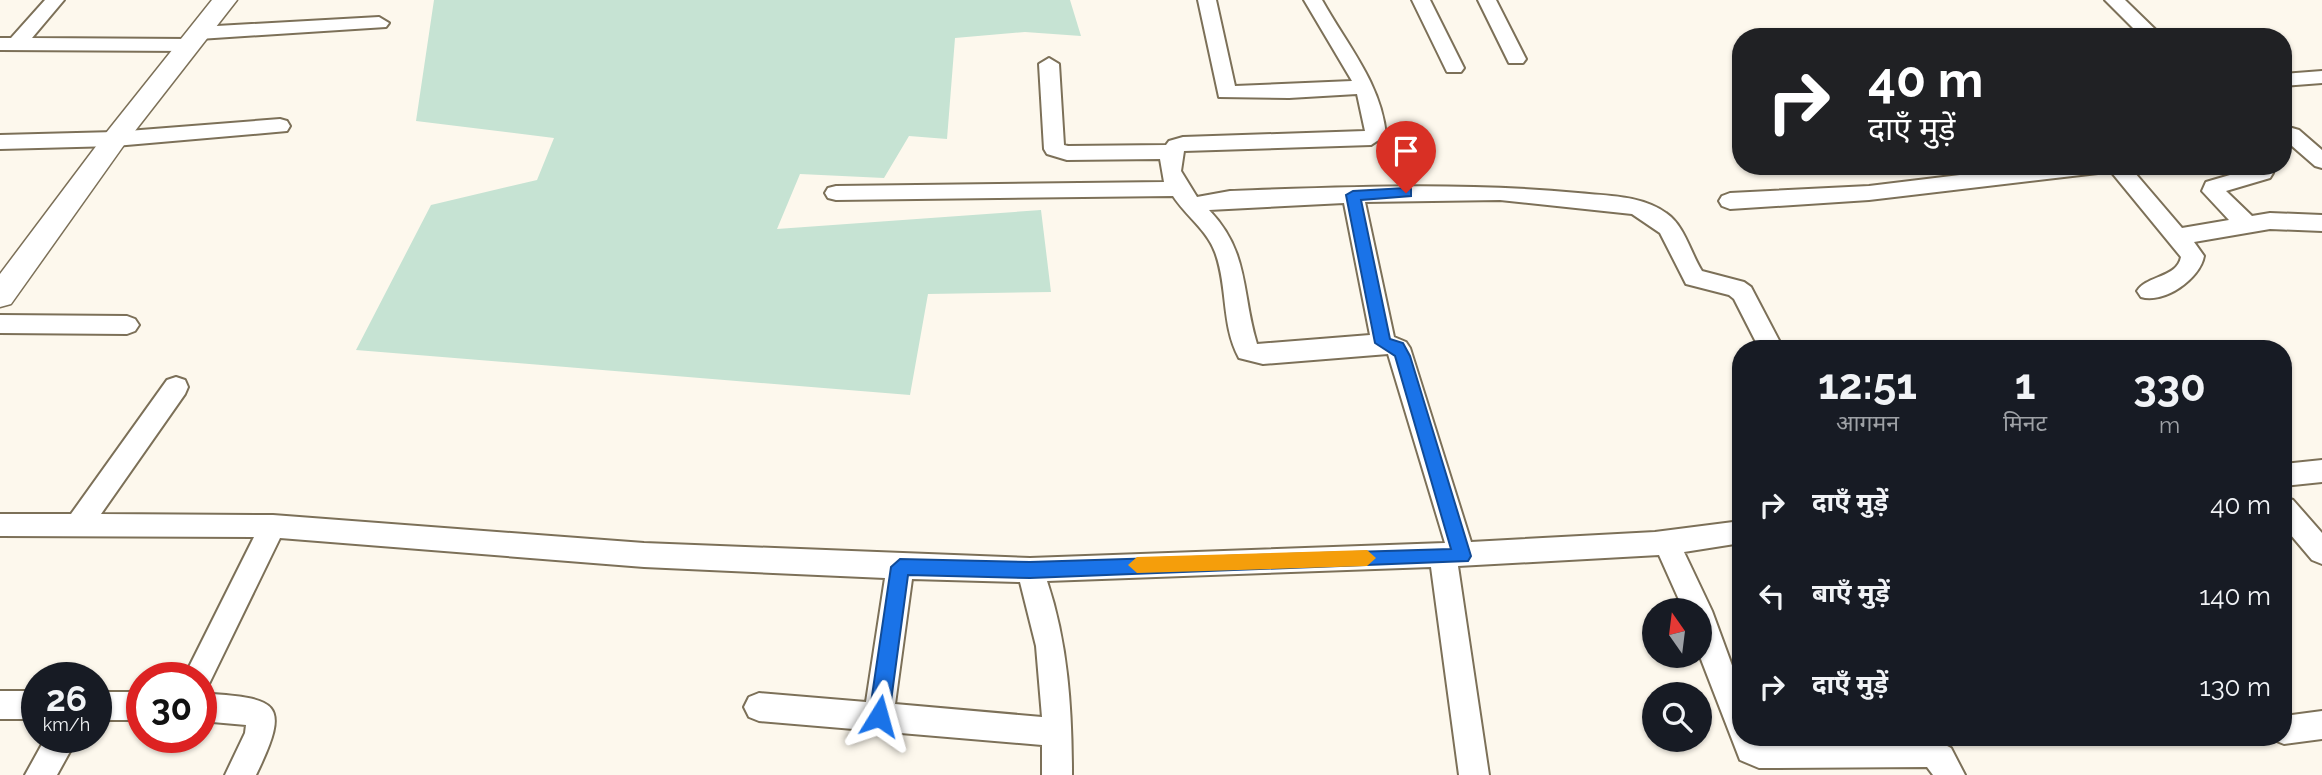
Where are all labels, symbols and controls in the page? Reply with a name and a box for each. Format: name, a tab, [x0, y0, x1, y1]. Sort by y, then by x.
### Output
text: 40 m	[1868, 51, 1983, 108]
icon: right	[1753, 56, 1844, 147]
text: दाएँ मुड़ें	[1868, 110, 1955, 147]
pin	[1376, 121, 1436, 193]
icon: arrive	[1387, 132, 1425, 170]
text: 12:51	[1818, 360, 1917, 409]
text: 1	[2015, 360, 2035, 409]
text: 330	[2133, 362, 2206, 411]
text: आगमन	[1836, 409, 1899, 436]
text: मिनट	[2003, 409, 2047, 436]
text: m	[2159, 411, 2180, 438]
icon: right	[1753, 486, 1791, 524]
text: दाएँ मुड़ें	[1812, 487, 1888, 517]
text: 40 m	[2210, 490, 2271, 520]
icon: left	[1753, 577, 1791, 615]
text: बाएँ मुड़ें	[1812, 578, 1890, 608]
text: 140 m	[2199, 581, 2271, 611]
north arrow	[1642, 598, 1712, 668]
map controls	[1642, 598, 1712, 752]
speed limit sign: 30	[126, 662, 217, 753]
icon: right	[1753, 668, 1791, 706]
text: दाएँ मुड़ें	[1812, 669, 1888, 699]
text: 130 m	[2200, 672, 2271, 702]
text: 26	[46, 678, 87, 719]
position arrow	[842, 679, 916, 753]
button: search	[1642, 682, 1712, 752]
text: km/h	[43, 714, 90, 735]

